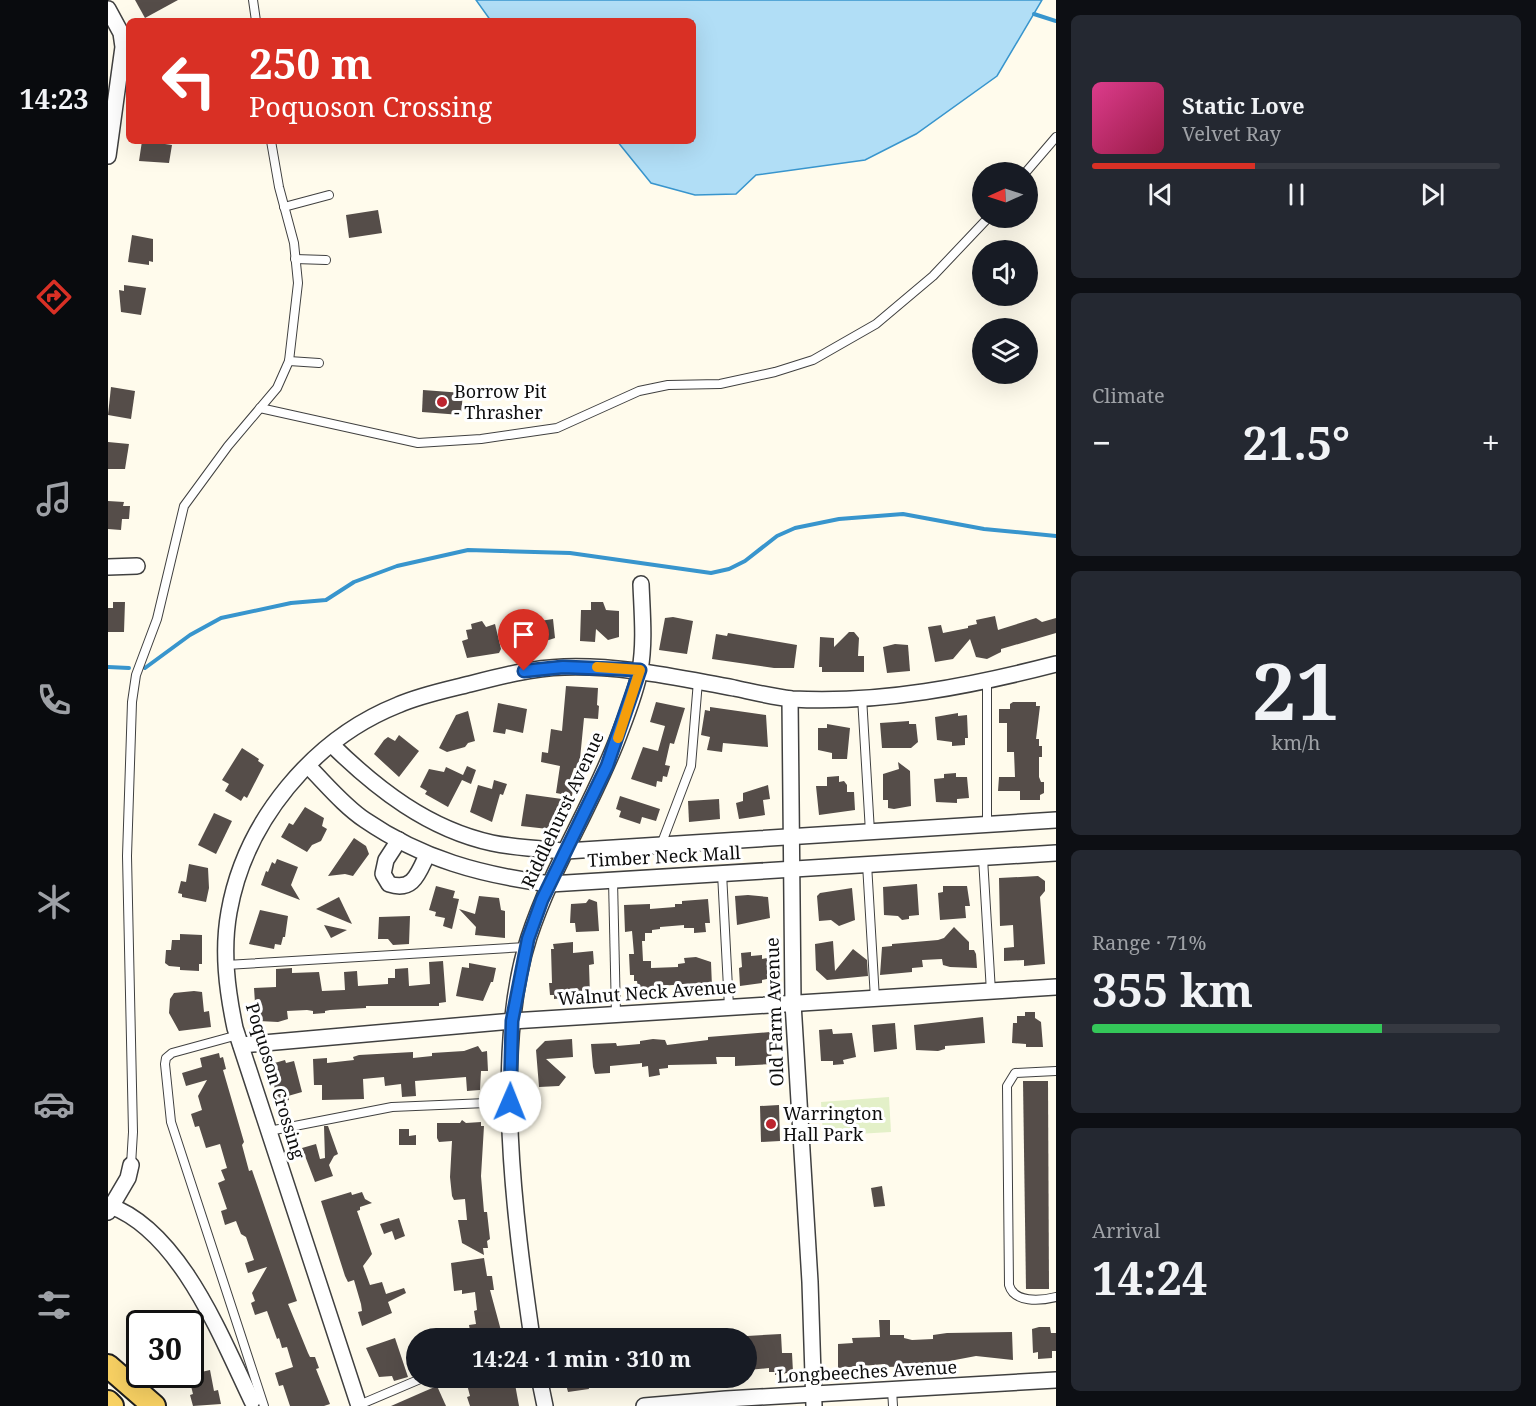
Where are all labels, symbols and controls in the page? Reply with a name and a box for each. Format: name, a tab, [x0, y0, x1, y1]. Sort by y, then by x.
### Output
text: 250 m	[249, 34, 373, 91]
icon: left	[150, 42, 228, 120]
text: 14:23	[19, 80, 89, 117]
text: Poquoson Crossing	[249, 88, 492, 125]
text: Static Love	[1182, 90, 1305, 120]
text: Velvet Ray	[1182, 120, 1281, 147]
north arrow	[972, 162, 1038, 228]
map controls	[972, 162, 1038, 384]
icon: previous	[1144, 178, 1177, 211]
icon: pause	[1280, 178, 1313, 211]
icon: next	[1416, 178, 1449, 211]
button: sound	[972, 240, 1038, 306]
icon: directions	[33, 276, 75, 318]
button: layers	[972, 318, 1038, 384]
place label: Borrow Pit - Thrasher	[454, 379, 547, 424]
text: Climate	[1092, 382, 1165, 409]
marker: Borrow Pit - Thrasher	[435, 395, 449, 409]
text: 21.5°	[1243, 412, 1350, 473]
text: −	[1092, 420, 1111, 465]
text: +	[1482, 420, 1500, 465]
icon: music	[33, 478, 75, 520]
pin	[498, 609, 549, 671]
icon: arrive	[507, 618, 540, 651]
text: 21	[1252, 637, 1340, 743]
icon: phone	[33, 679, 75, 721]
street label: Riddlehurst Avenue	[515, 728, 609, 892]
text: km/h	[1271, 729, 1321, 756]
street label: Timber Neck Mall	[587, 840, 742, 872]
icon: climate	[33, 881, 75, 923]
text: Range · 71%	[1092, 929, 1206, 956]
street label: Old Farm Avenue	[759, 937, 789, 1087]
text: 355 km	[1092, 959, 1253, 1020]
street label: Walnut Neck Avenue	[557, 974, 737, 1010]
street label: Poquoson Crossing	[241, 1000, 311, 1162]
position arrow	[478, 1070, 542, 1134]
icon: car	[33, 1083, 75, 1125]
place label: Warrington Hall Park	[783, 1101, 883, 1146]
marker: Warrington Hall Park	[764, 1117, 778, 1131]
text: Arrival	[1092, 1217, 1160, 1244]
text: 14:24	[1092, 1247, 1207, 1308]
icon: filters	[33, 1284, 75, 1326]
speed limit sign: 30	[126, 1310, 204, 1388]
text: 14:24 · 1 min · 310 m	[472, 1343, 691, 1373]
street label: Longbeeches Avenue	[776, 1354, 958, 1388]

